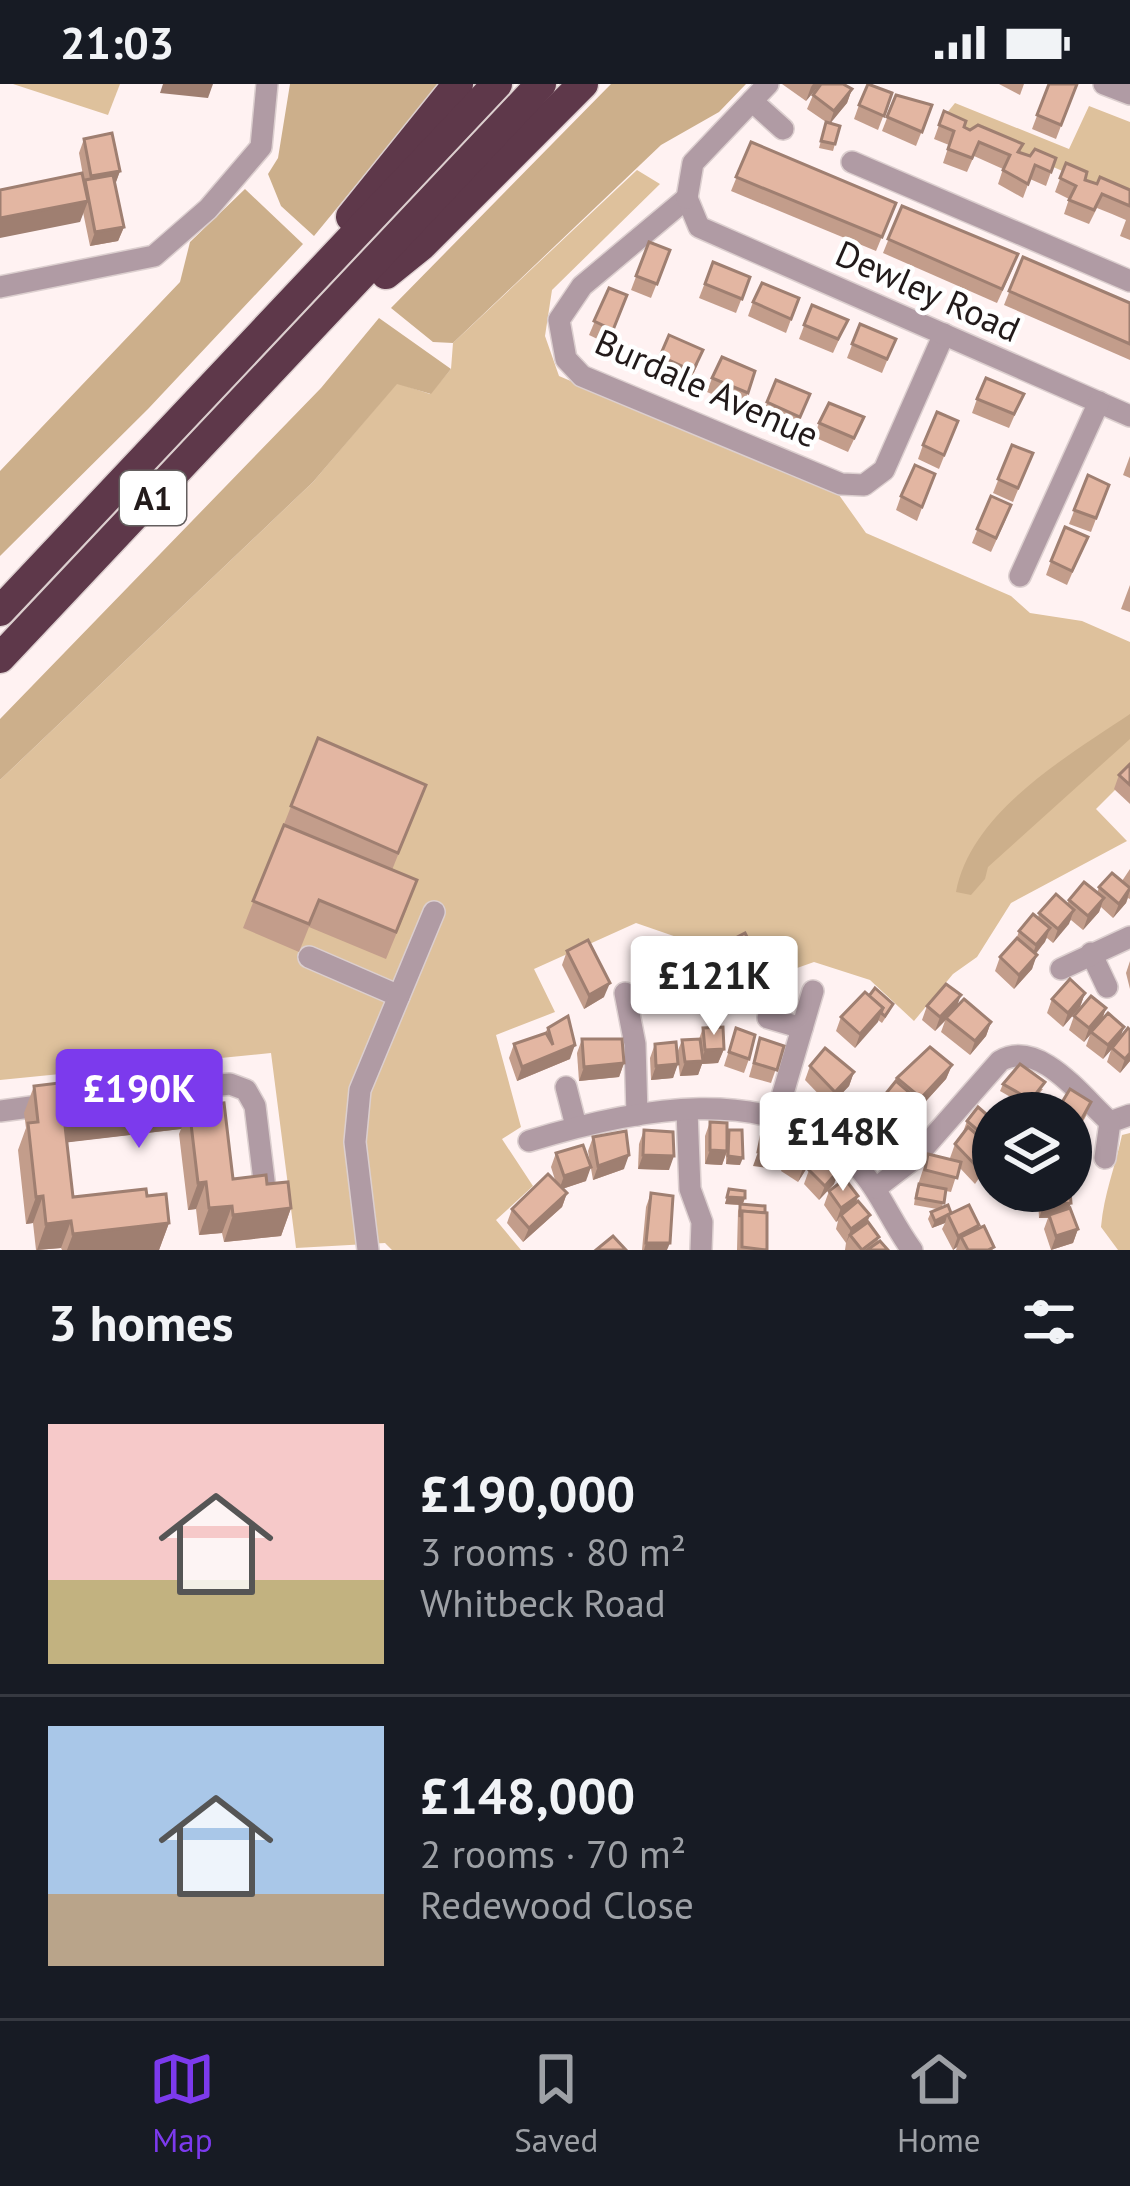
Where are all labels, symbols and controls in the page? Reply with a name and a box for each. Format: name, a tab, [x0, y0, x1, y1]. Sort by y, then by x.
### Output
text: 21:03	[60, 13, 174, 71]
street label: Dewley Road	[829, 229, 1028, 352]
street label: Burdale Avenue	[588, 317, 826, 458]
road number: A1	[120, 471, 186, 525]
pin: £121K	[630, 936, 798, 1038]
text: £121K	[658, 949, 770, 1000]
pin: £190K	[55, 1049, 223, 1151]
text: £190K	[83, 1062, 195, 1113]
pin: £148K	[759, 1092, 927, 1194]
map controls	[972, 1092, 1092, 1212]
button: layers	[972, 1092, 1092, 1212]
text: £148K	[787, 1105, 899, 1156]
text: 3 homes	[48, 1289, 234, 1355]
icon: filters	[1016, 1289, 1082, 1355]
text: £190,000	[420, 1460, 635, 1526]
icon: home	[144, 1472, 288, 1616]
text: 3 rooms · 80 m²	[420, 1526, 686, 1577]
text: Whitbeck Road	[420, 1577, 666, 1628]
text: £148,000	[420, 1762, 635, 1828]
icon: home	[144, 1774, 288, 1918]
text: 2 rooms · 70 m²	[420, 1828, 686, 1879]
text: Redewood Close	[420, 1879, 694, 1930]
tab: Map	[149, 2046, 215, 2161]
tab: Saved	[514, 2046, 598, 2161]
tab: Home	[897, 2046, 981, 2161]

